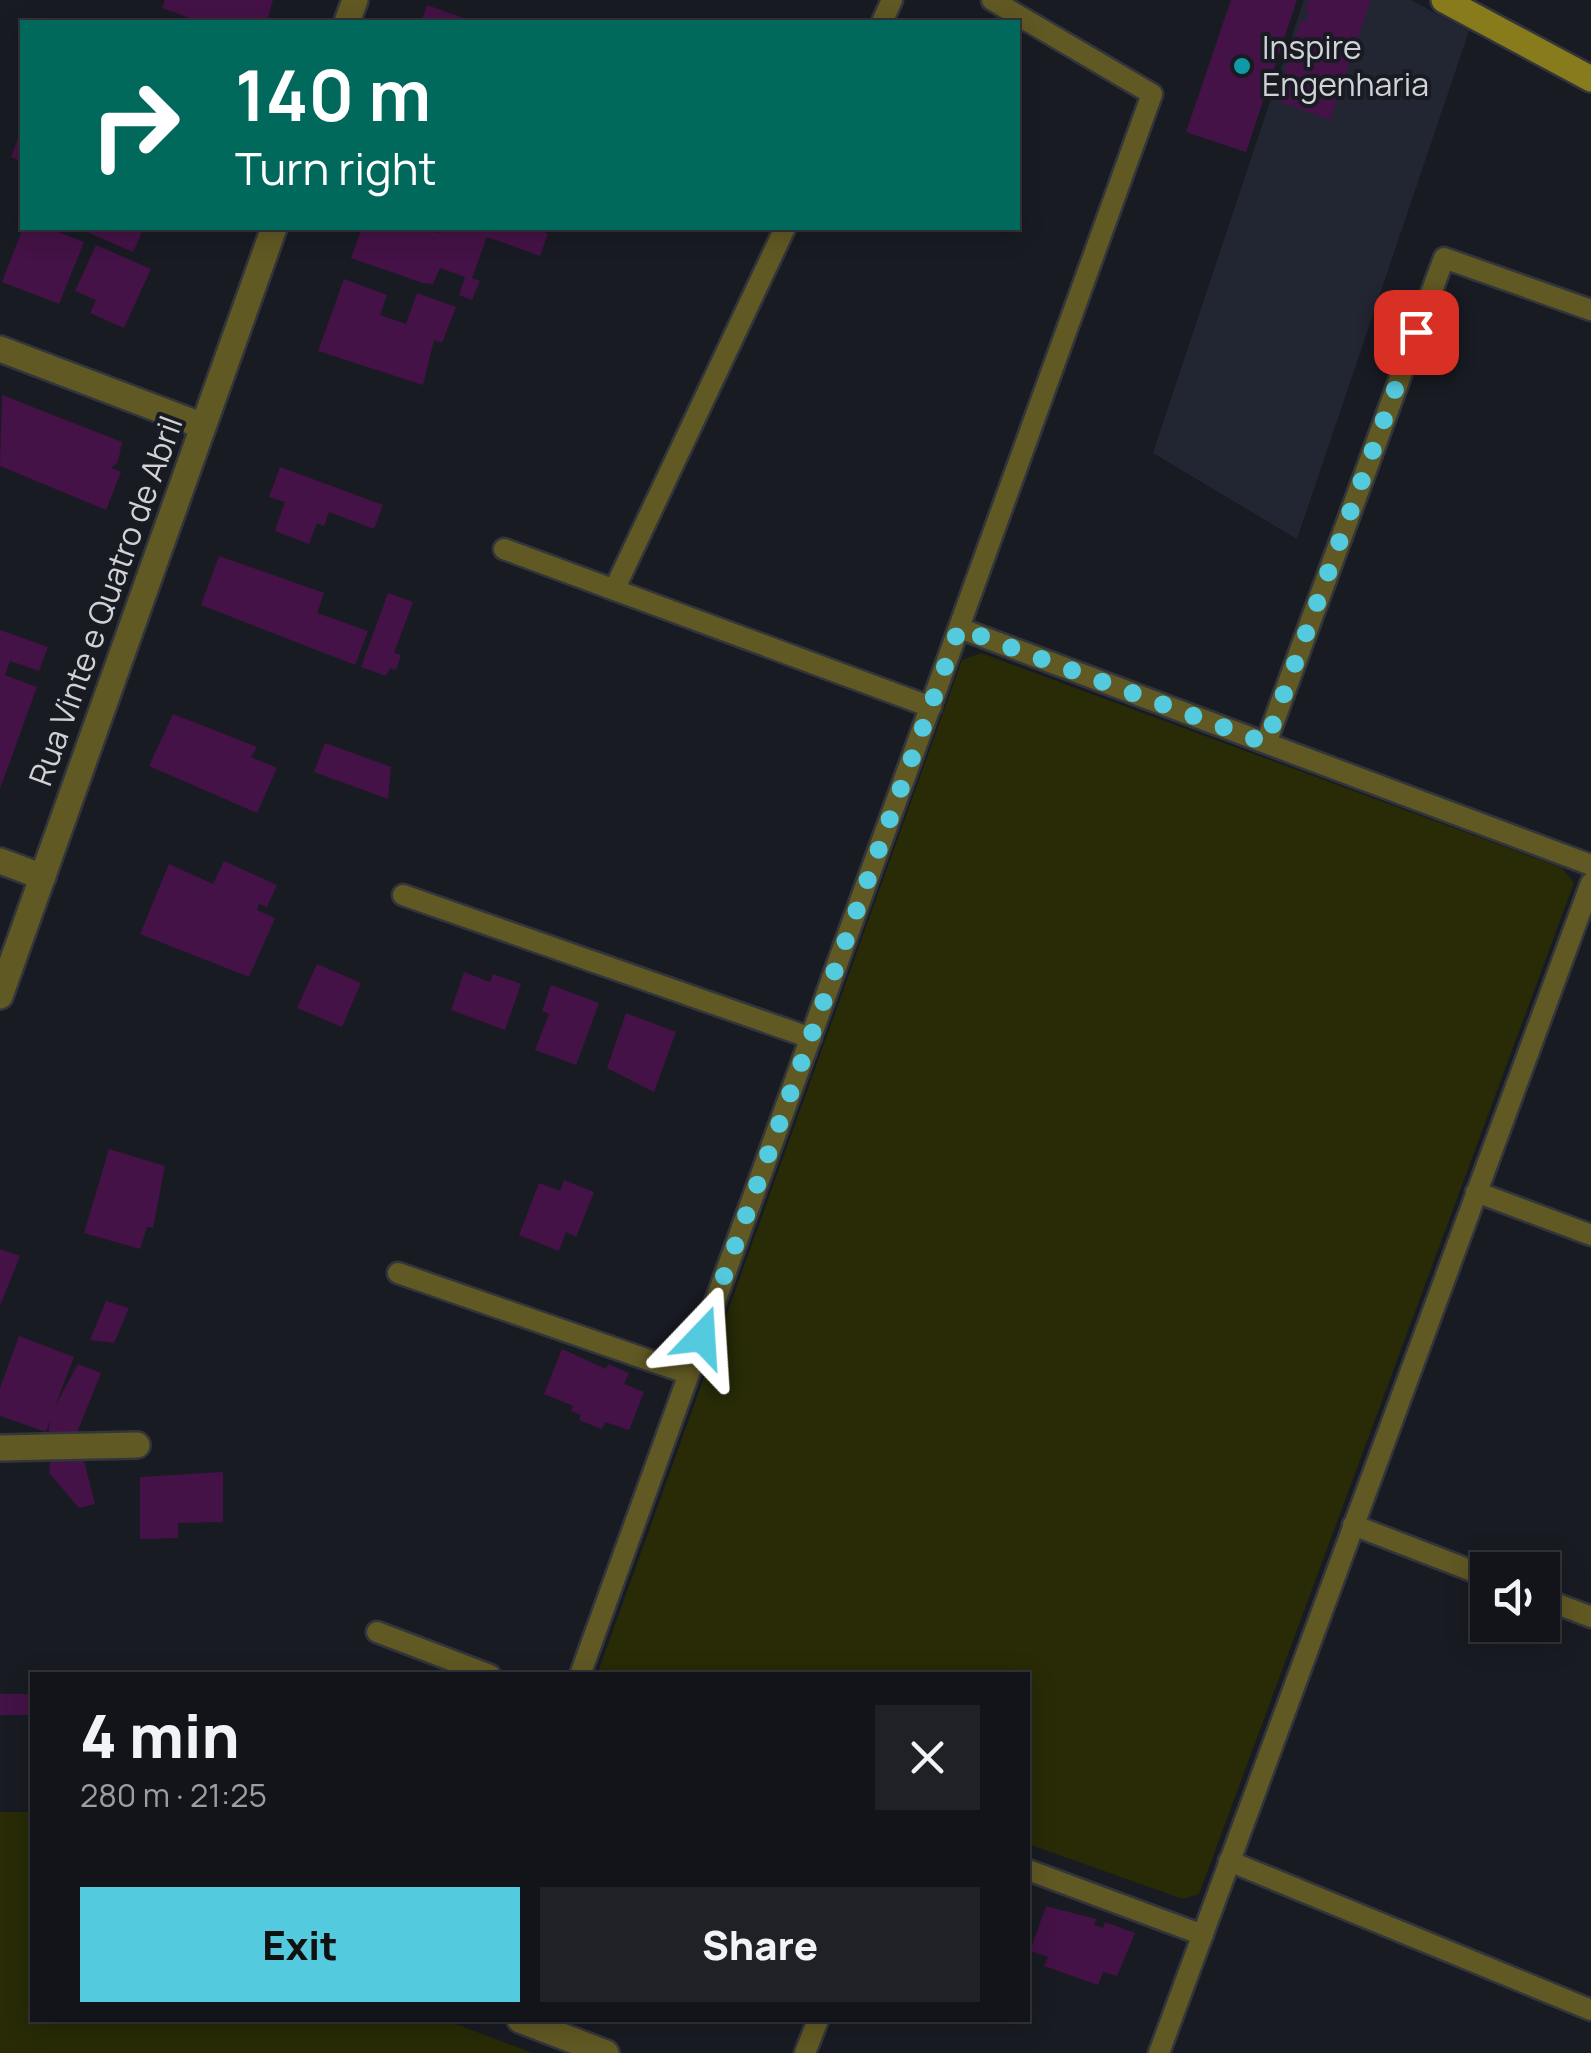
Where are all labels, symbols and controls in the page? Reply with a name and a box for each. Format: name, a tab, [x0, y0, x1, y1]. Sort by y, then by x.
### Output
place label: Inspire Engenharia	[1262, 25, 1429, 106]
text: 140 m	[235, 46, 431, 142]
marker: Inspire Engenharia	[1231, 55, 1253, 77]
icon: right	[70, 60, 200, 190]
text: Turn right	[235, 137, 436, 199]
pin	[1374, 290, 1459, 375]
icon: arrive	[1389, 305, 1444, 360]
street label: Rua Vinte e Quatro de Abril	[18, 410, 192, 791]
position arrow	[650, 1285, 754, 1389]
map controls	[1470, 1552, 1560, 1642]
button: sound	[1470, 1552, 1560, 1642]
text: 4 min	[80, 1694, 240, 1776]
button: close	[875, 1705, 980, 1810]
text: 280 m · 21:25	[80, 1773, 267, 1817]
button: Exit	[80, 1887, 520, 2002]
button: Share	[540, 1887, 980, 2002]

